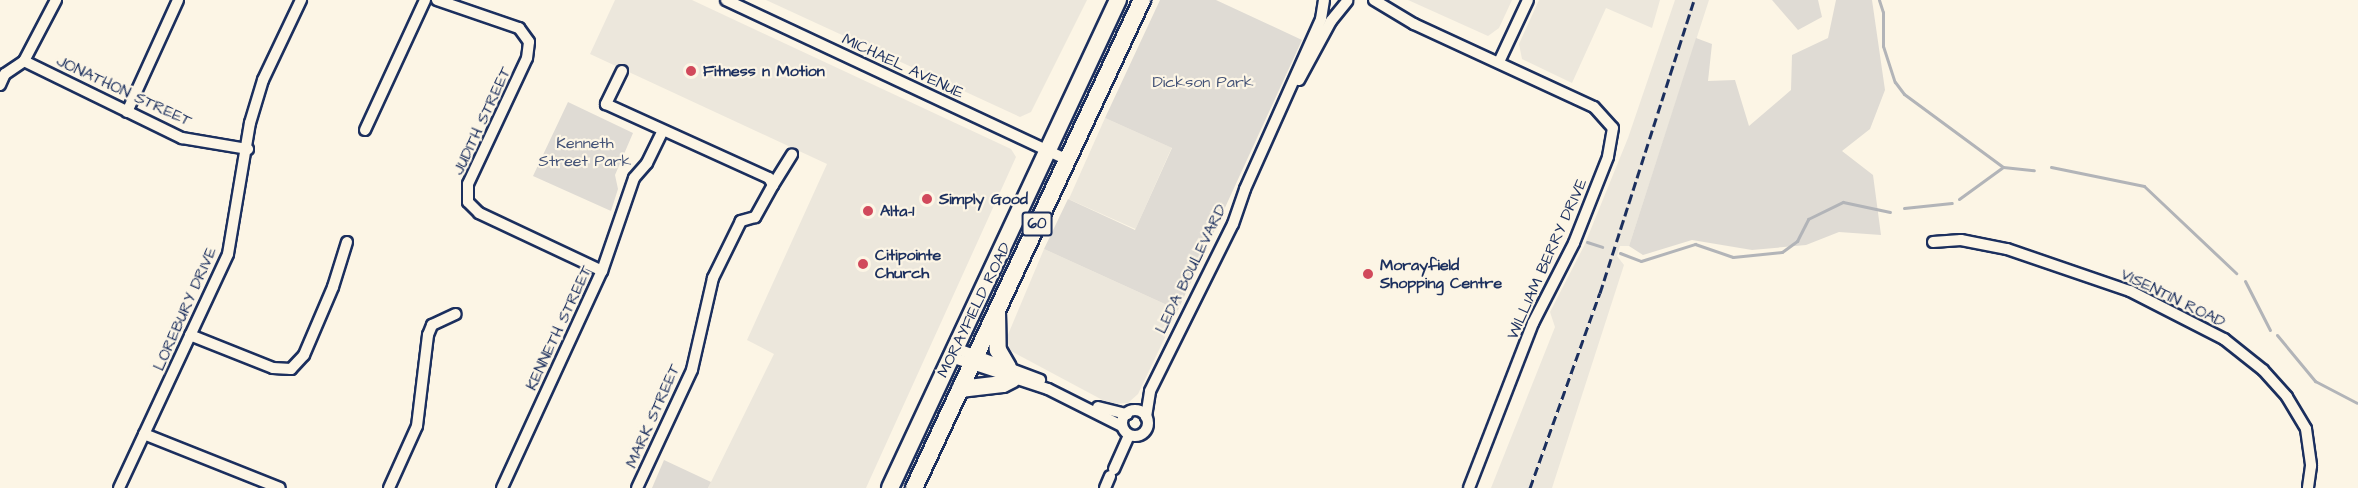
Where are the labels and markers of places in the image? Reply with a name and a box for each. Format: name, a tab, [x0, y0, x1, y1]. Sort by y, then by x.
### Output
place label: Fitness n Motion	[703, 61, 825, 81]
marker: Fitness n Motion	[684, 64, 698, 78]
place label: Simply Good	[939, 189, 1028, 209]
marker: Simply Good	[920, 192, 934, 206]
place label: Alta-1	[880, 201, 914, 221]
marker: Alta-1	[861, 204, 875, 218]
place label: Citipointe Church	[875, 245, 941, 283]
place label: Morayfield Shopping Centre	[1380, 255, 1502, 293]
marker: Citipointe Church	[856, 257, 870, 271]
marker: Morayfield Shopping Centre	[1361, 267, 1375, 281]

